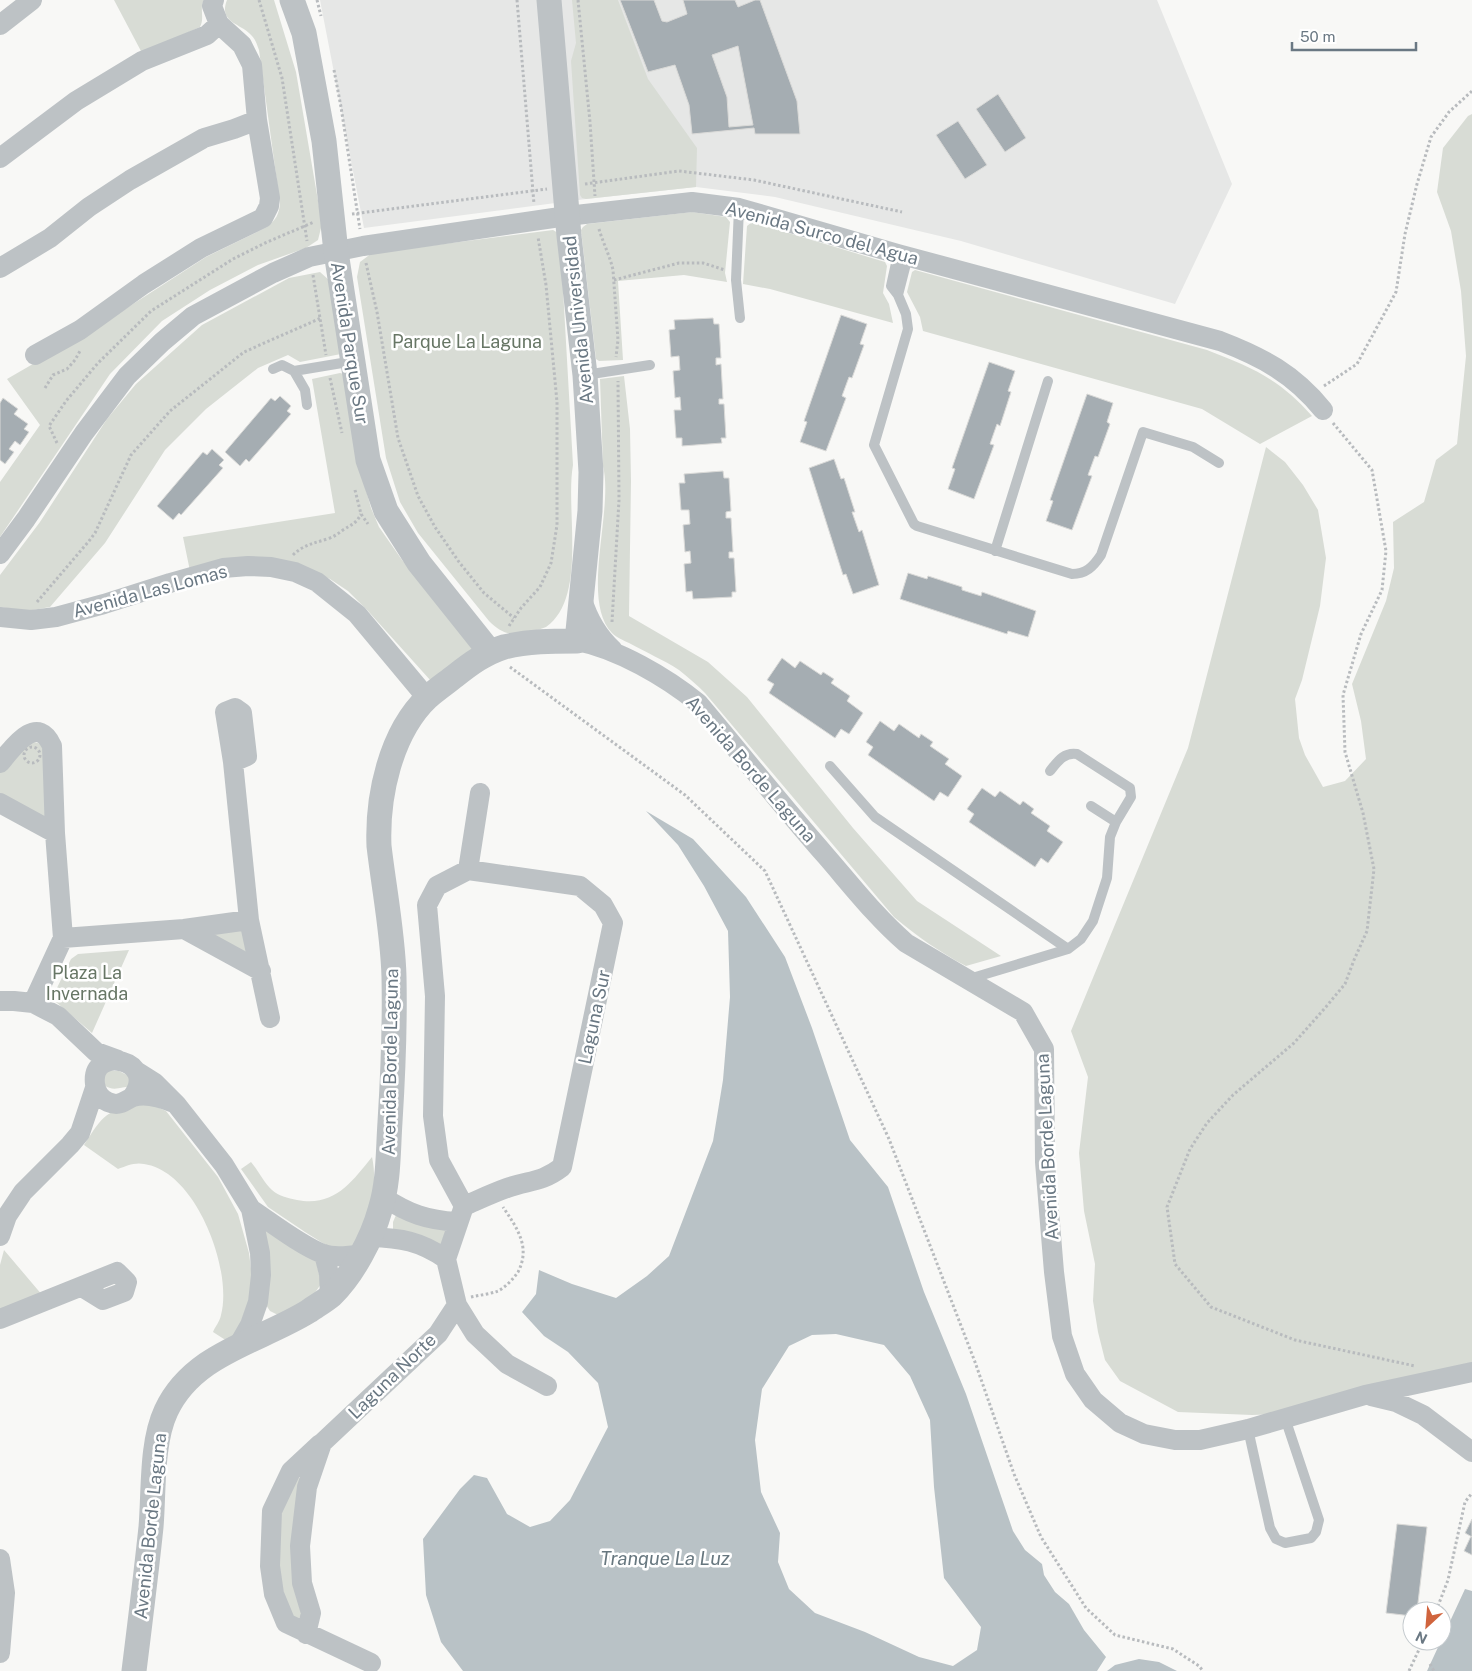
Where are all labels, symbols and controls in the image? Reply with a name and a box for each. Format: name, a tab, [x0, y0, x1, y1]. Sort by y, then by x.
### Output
scale bar	[1292, 20, 1416, 52]
text: 50 m	[1300, 28, 1335, 45]
street label: Avenida Surco del Agua	[723, 197, 921, 269]
street label: Avenida Universidad	[559, 235, 597, 405]
street label: Avenida Parque Sur	[327, 260, 373, 426]
park label: Parque La Laguna	[392, 331, 542, 352]
street label: Avenida Las Lomas	[71, 560, 229, 622]
street label: Avenida Borde Laguna	[682, 692, 820, 846]
park label: Plaza La Invernada	[46, 962, 128, 1004]
street label: Avenida Borde Laguna	[378, 968, 402, 1156]
street label: Laguna Sur	[574, 968, 614, 1066]
street label: Avenida Borde Laguna	[1032, 1053, 1062, 1241]
street label: Laguna Norte	[344, 1329, 440, 1423]
street label: Avenida Borde Laguna	[130, 1432, 170, 1620]
water label: Tranque La Luz	[600, 1547, 730, 1569]
north arrow	[1402, 1601, 1452, 1651]
text: N	[1413, 1628, 1430, 1647]

